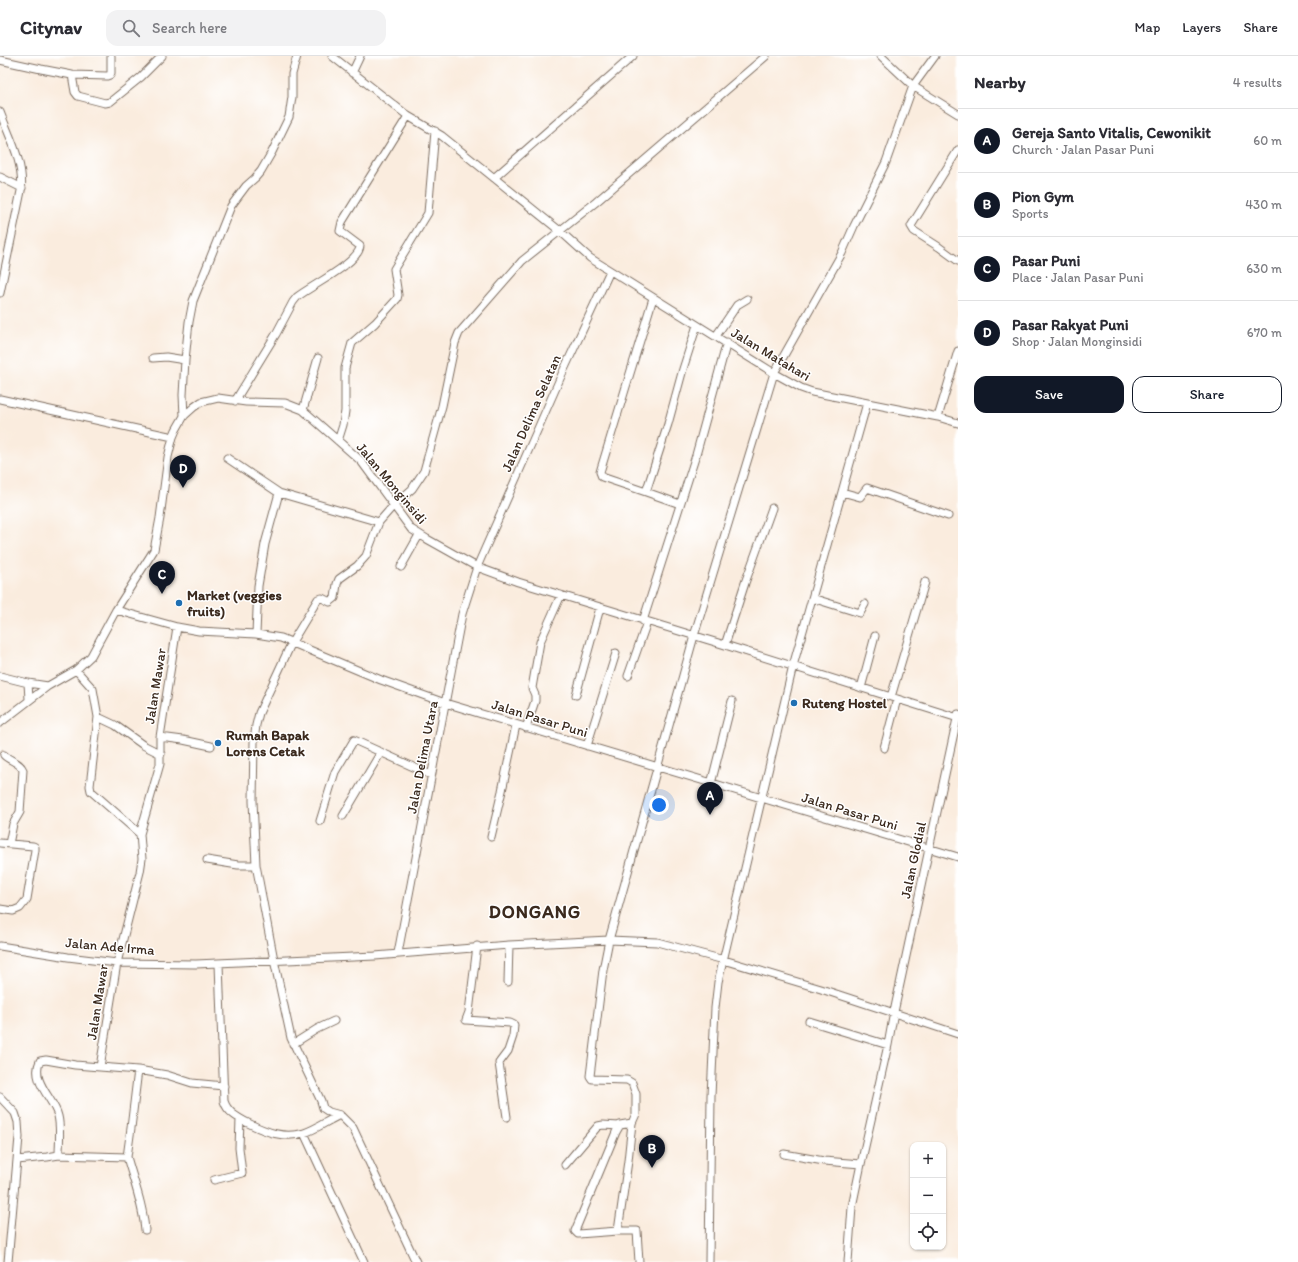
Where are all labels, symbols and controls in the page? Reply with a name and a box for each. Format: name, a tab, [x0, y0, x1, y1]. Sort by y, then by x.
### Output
search box	[106, 10, 386, 46]
text: Citynav	[20, 16, 82, 39]
icon: search	[120, 17, 142, 39]
text: Search here	[152, 19, 227, 37]
text: Map	[1135, 19, 1160, 36]
text: Layers	[1182, 19, 1221, 36]
text: Share	[1243, 19, 1278, 36]
text: Nearby	[974, 72, 1026, 92]
text: 4 results	[1233, 75, 1282, 90]
text: Gereja Santo Vitalis, Cewonikit	[1012, 124, 1211, 142]
text: A	[983, 133, 991, 148]
text: 60 m	[1253, 133, 1282, 148]
text: Church · Jalan Pasar Puni	[1012, 142, 1154, 157]
text: Pion Gym	[1012, 188, 1074, 206]
text: B	[983, 197, 991, 212]
text: 430 m	[1245, 197, 1282, 212]
text: Sports	[1012, 206, 1048, 221]
text: Pasar Puni	[1012, 252, 1080, 270]
text: C	[983, 261, 991, 276]
text: 630 m	[1246, 261, 1282, 276]
text: Place · Jalan Pasar Puni	[1012, 270, 1144, 285]
text: Pasar Rakyat Puni	[1012, 316, 1129, 334]
street label: Jalan Matahari	[728, 324, 814, 385]
text: D	[983, 325, 991, 340]
text: 670 m	[1247, 325, 1282, 340]
text: Shop · Jalan Monginsidi	[1012, 334, 1142, 349]
street label: Jalan Delima Selatan	[498, 352, 565, 474]
button: Save	[974, 376, 1124, 413]
button: Share	[1132, 376, 1282, 413]
street label: Jalan Monginsidi	[353, 439, 431, 527]
pin: D	[170, 455, 196, 488]
pin: C	[149, 561, 175, 594]
place label: Market (veggies fruits)	[187, 587, 282, 620]
marker: Market (veggies fruits)	[174, 598, 184, 608]
street label: Jalan Mawar	[141, 647, 170, 725]
place label: Ruteng Hostel	[802, 695, 888, 712]
street label: Jalan Pasar Puni	[490, 696, 590, 741]
street label: Jalan Delima Utara	[403, 698, 442, 815]
marker: Ruteng Hostel	[789, 698, 799, 708]
place label: Rumah Bapak Lorens Cetak	[226, 727, 310, 760]
marker: Rumah Bapak Lorens Cetak	[213, 738, 223, 748]
pin: A	[697, 782, 723, 815]
street label: Jalan Pasar Puni	[800, 789, 900, 834]
your location	[649, 795, 669, 815]
street label: Jalan Glodial	[897, 820, 930, 900]
district label: DONGANG	[489, 901, 581, 923]
street label: Jalan Ade Irma	[65, 934, 156, 959]
street label: Jalan Mawar	[83, 963, 112, 1041]
pin: B	[639, 1135, 665, 1168]
map controls	[910, 1142, 946, 1250]
button: +	[910, 1142, 946, 1178]
button: −	[910, 1178, 946, 1214]
button: locate	[910, 1214, 946, 1250]

